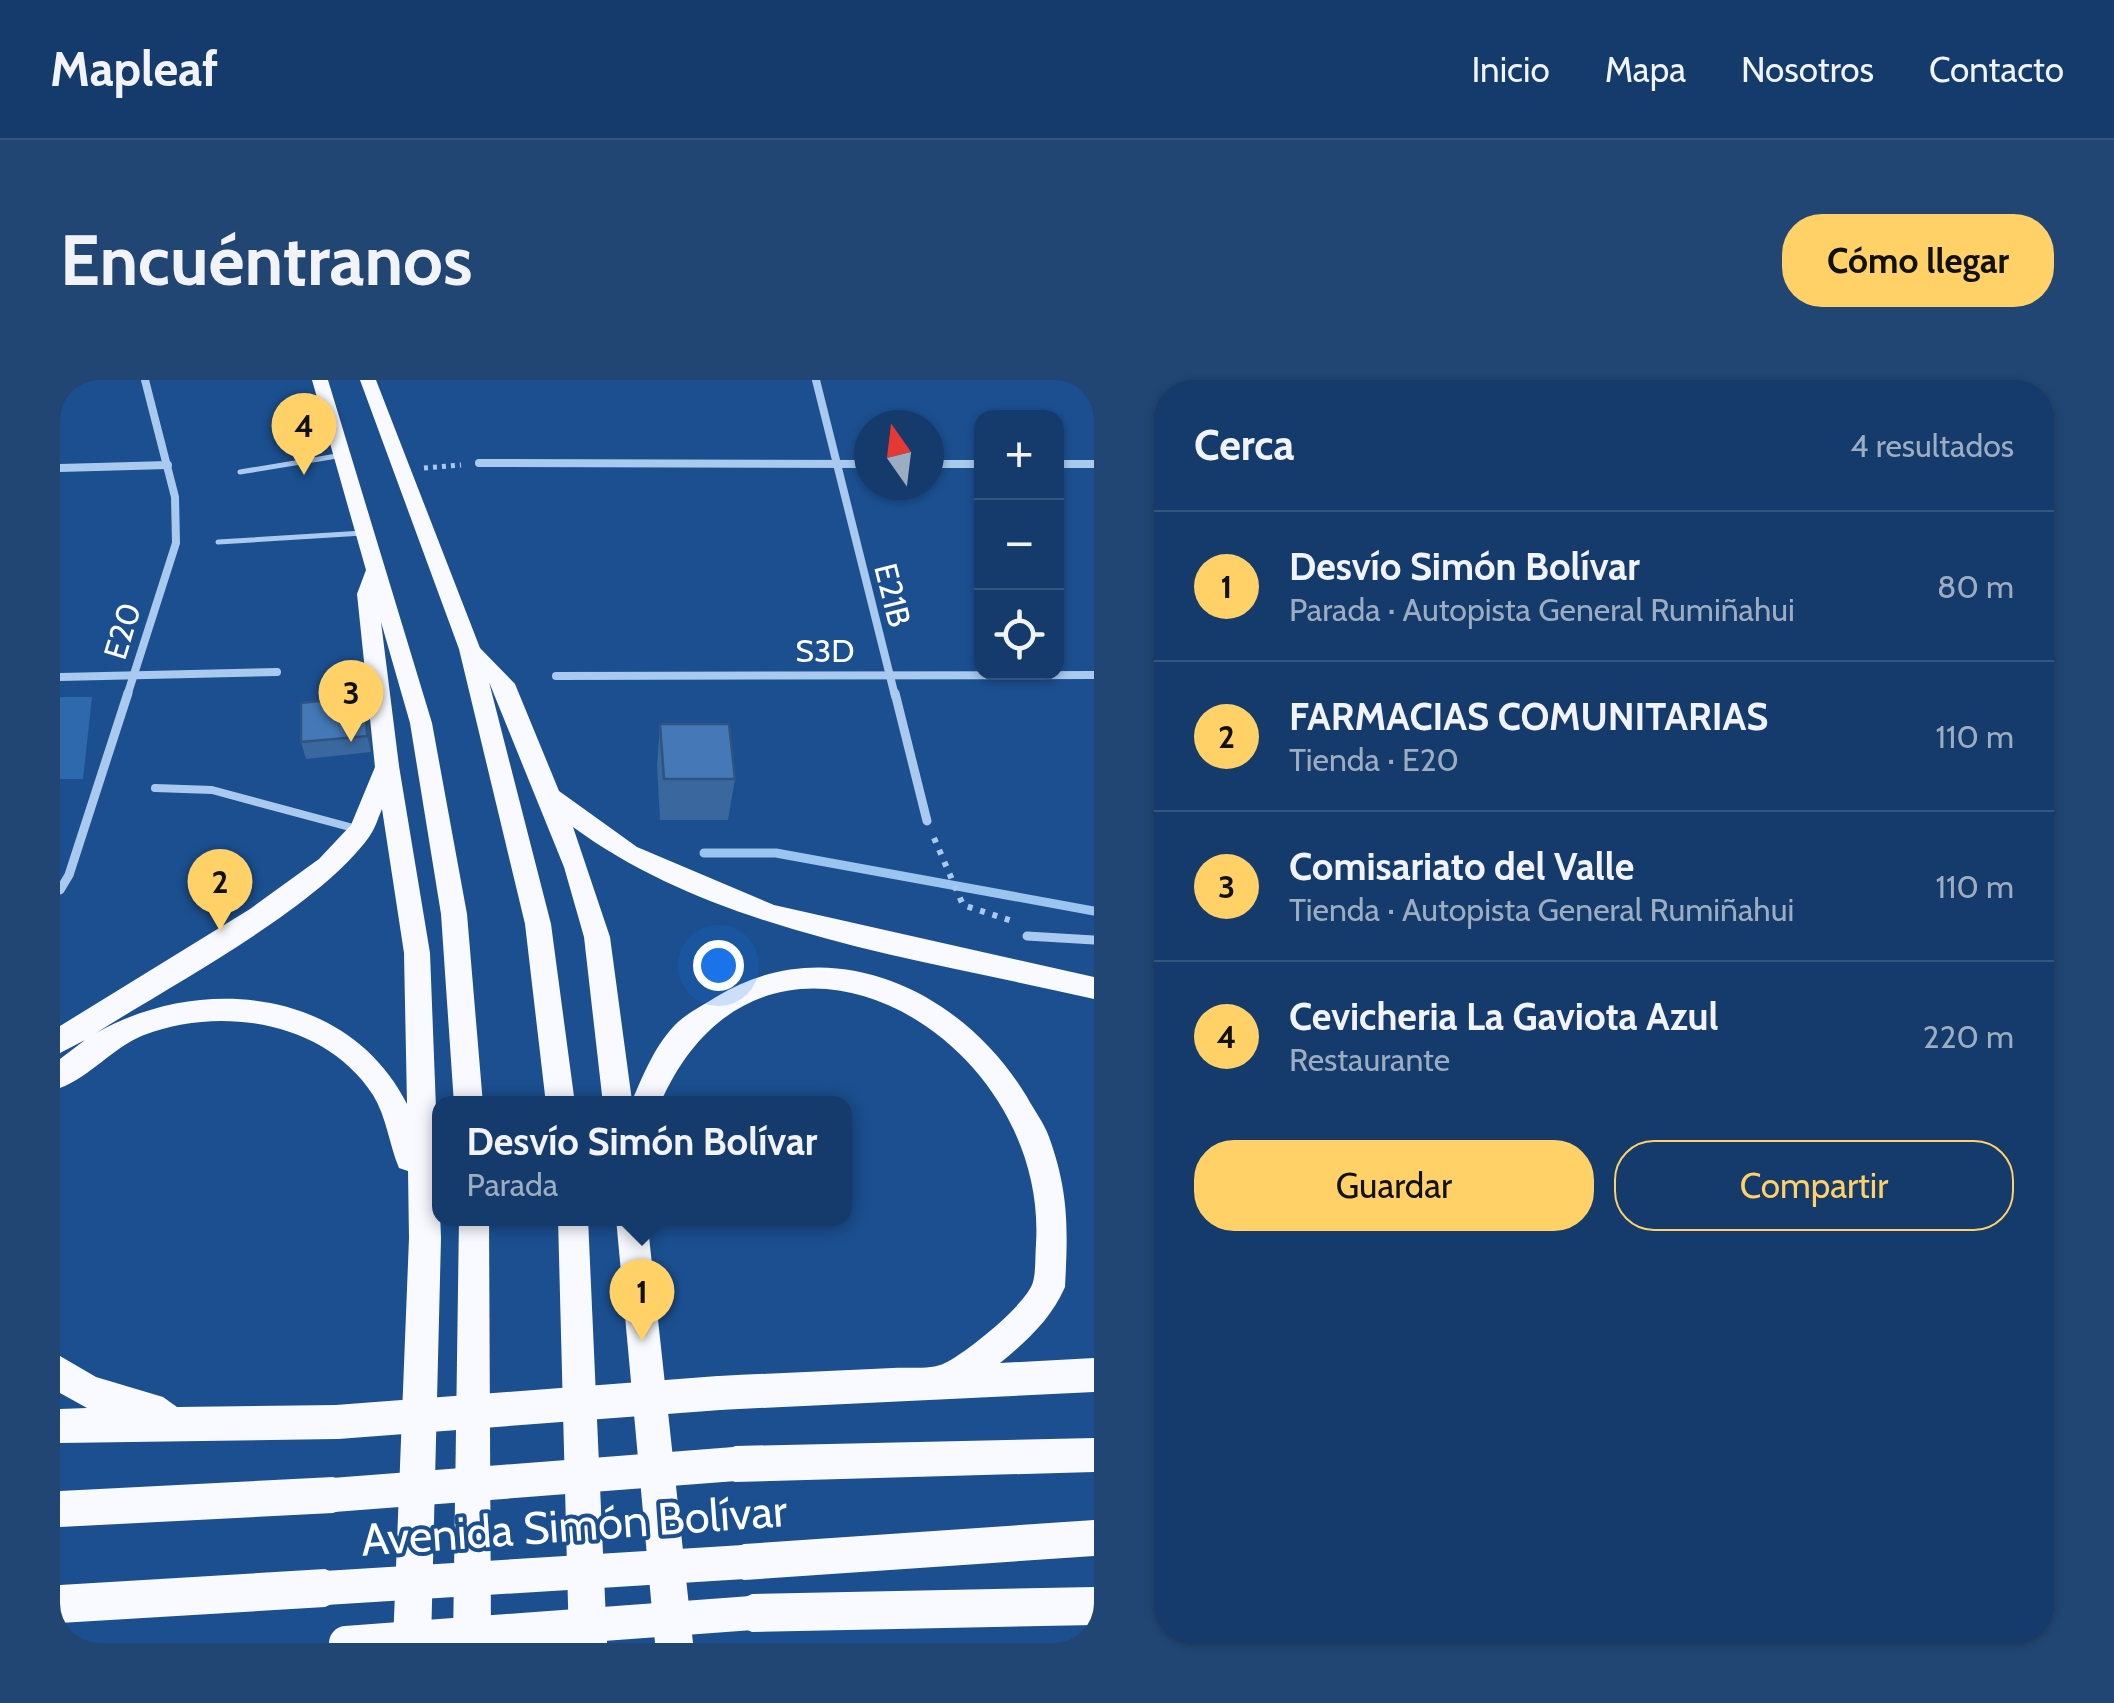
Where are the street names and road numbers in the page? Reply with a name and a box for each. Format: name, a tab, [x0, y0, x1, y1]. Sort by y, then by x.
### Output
street label: E21B	[866, 559, 920, 631]
street label: E20	[95, 598, 149, 664]
street label: S3D	[795, 631, 855, 670]
street label: Avenida Simón Bolívar	[359, 1483, 790, 1567]

